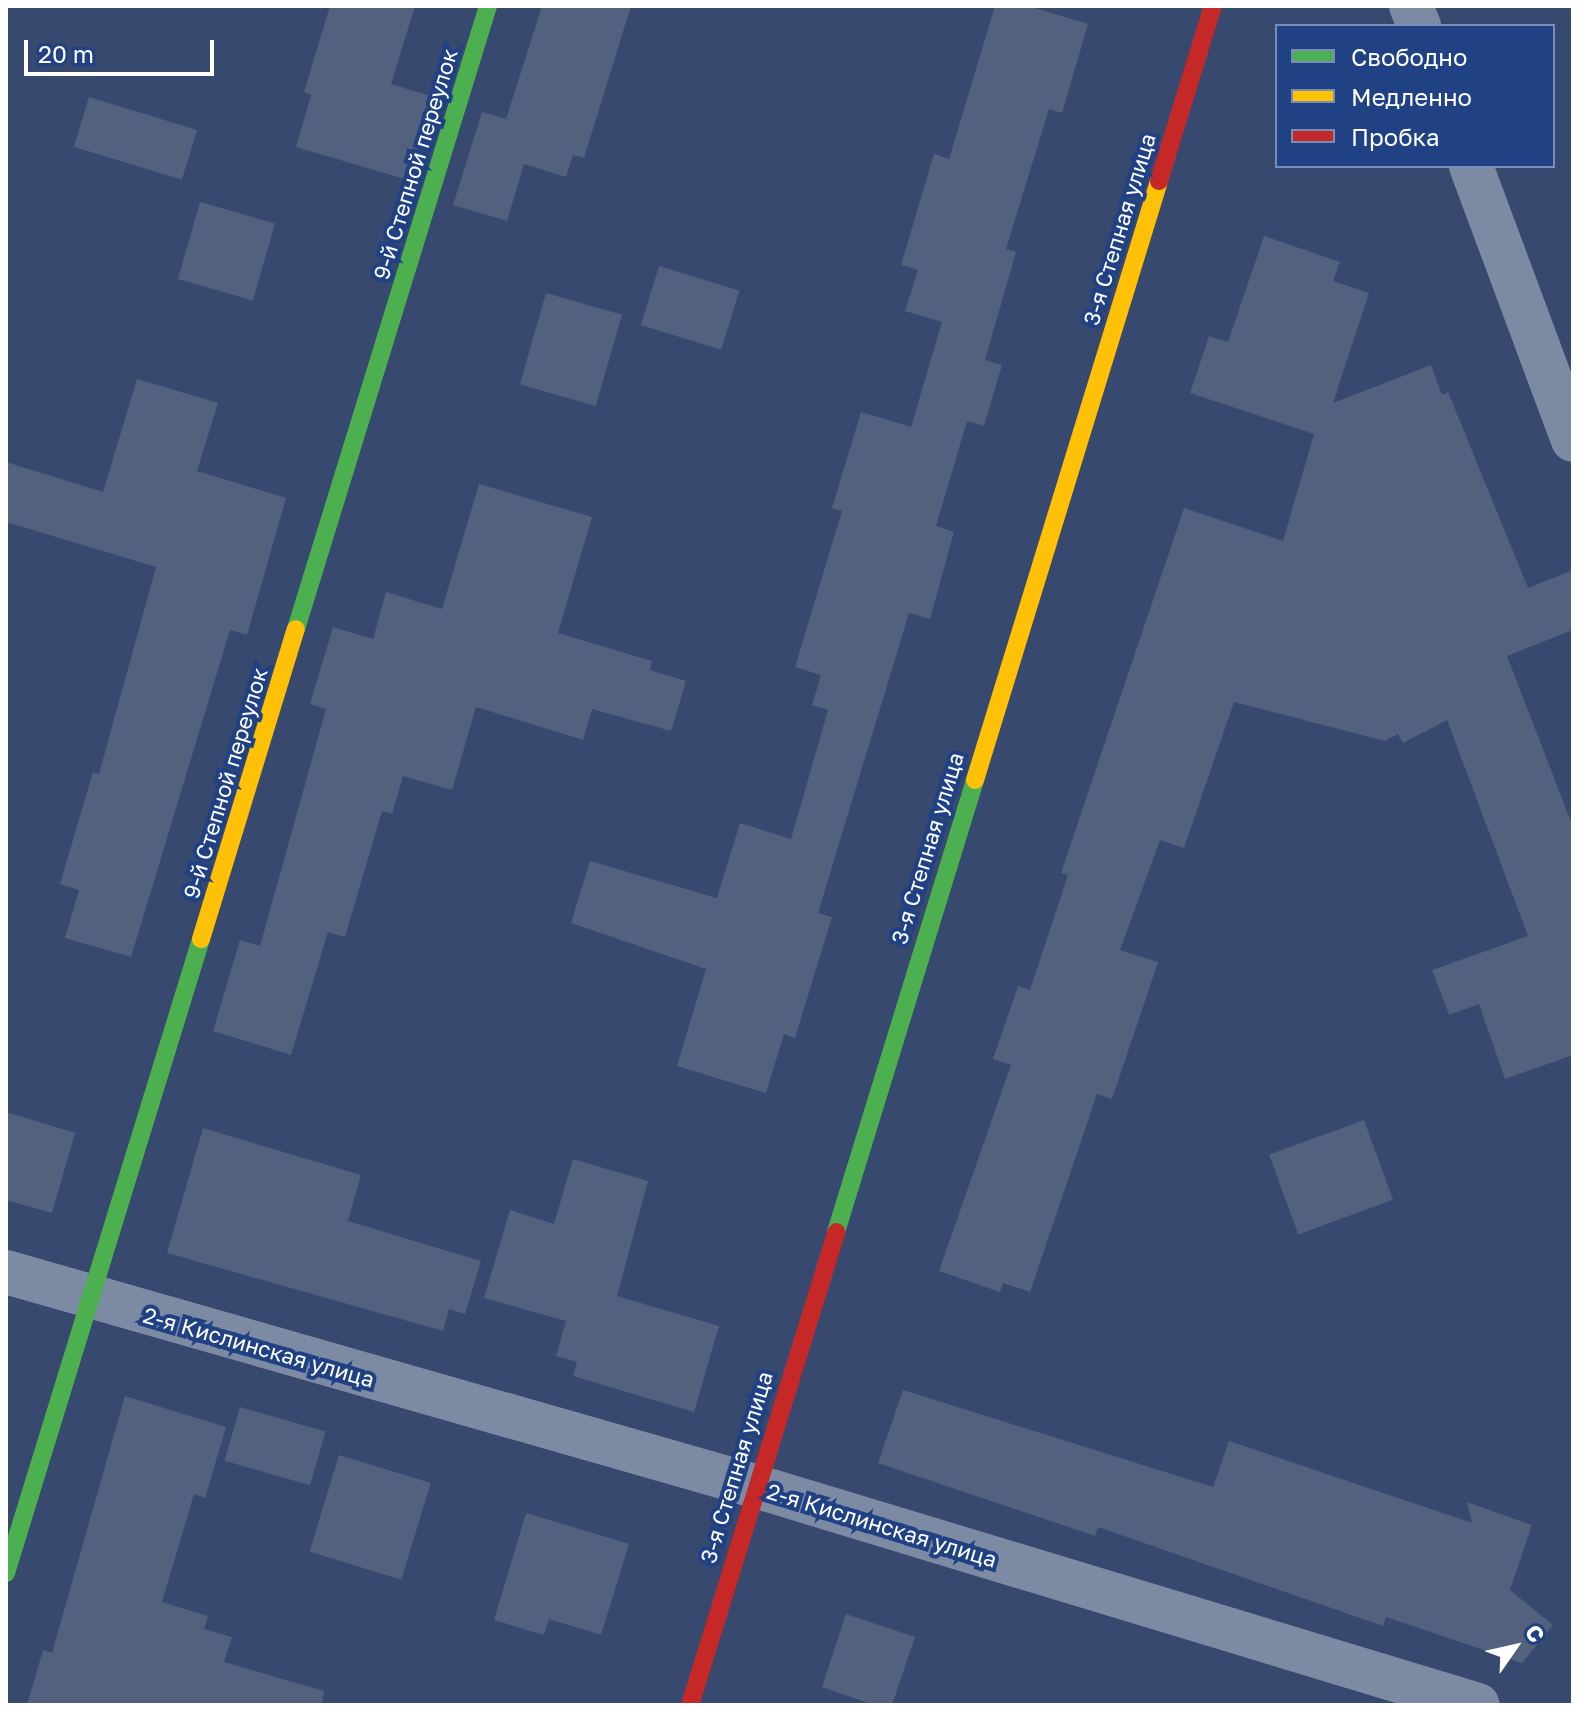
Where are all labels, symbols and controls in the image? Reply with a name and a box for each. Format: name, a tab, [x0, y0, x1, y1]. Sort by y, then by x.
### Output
scale bar	[28, 24, 218, 74]
legend	[1275, 24, 1555, 168]
text: 20 m	[38, 39, 94, 68]
text: Свободно	[1351, 42, 1467, 71]
street label: 9-й Степной переулок	[367, 45, 463, 283]
text: Медленно	[1351, 82, 1472, 111]
text: Пробка	[1351, 122, 1440, 151]
street label: 3-я Степная улица	[1077, 130, 1161, 328]
street label: 9-й Степной переулок	[177, 664, 273, 902]
street label: 3-я Степная улица	[885, 749, 969, 947]
street label: 2-я Кислинская улица	[140, 1301, 378, 1393]
street label: 3-я Степная улица	[694, 1368, 778, 1566]
street label: 2-я Кислинская улица	[764, 1477, 1000, 1573]
north arrow	[1475, 1607, 1555, 1687]
text: С	[1520, 1619, 1551, 1647]

